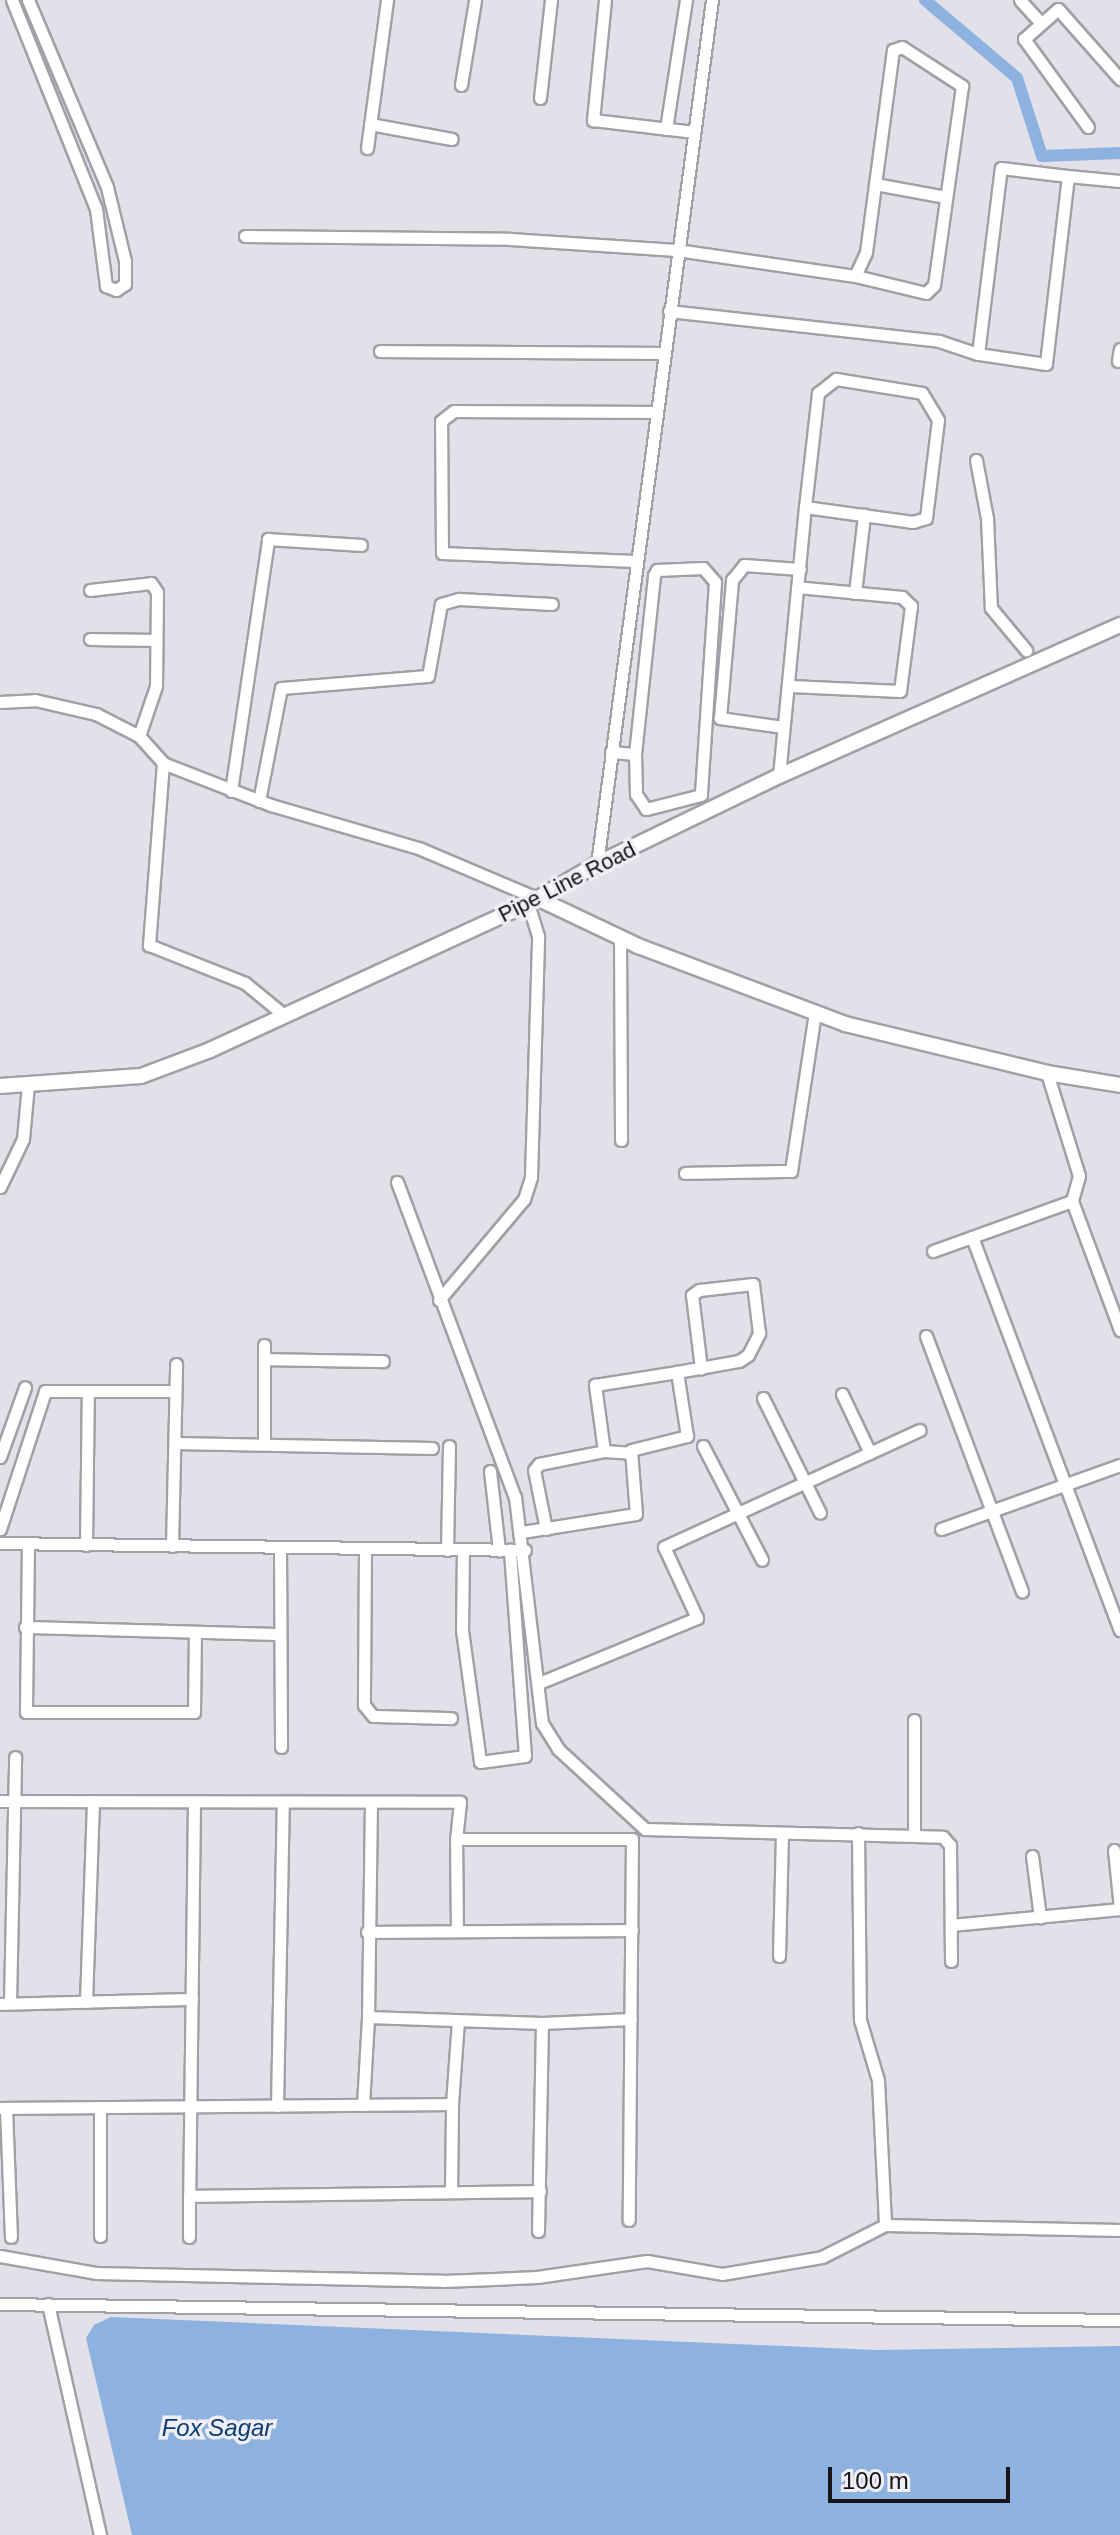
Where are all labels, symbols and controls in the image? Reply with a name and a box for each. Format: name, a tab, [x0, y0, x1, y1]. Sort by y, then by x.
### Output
street label: Pipe Line Road	[494, 836, 640, 928]
water label: Fox Sagar	[162, 2414, 272, 2442]
scale bar	[832, 2451, 1014, 2501]
text: 100 m	[842, 2467, 909, 2494]

